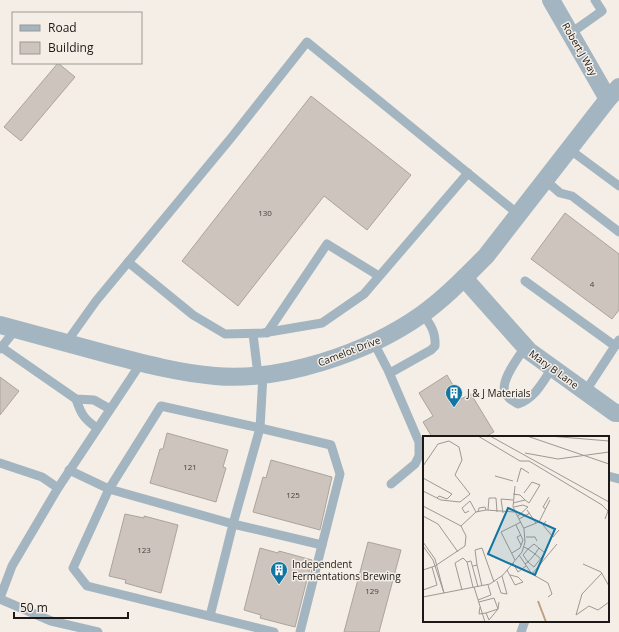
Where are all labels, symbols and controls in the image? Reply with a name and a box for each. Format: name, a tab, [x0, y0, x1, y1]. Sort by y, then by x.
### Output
legend	[12, 12, 142, 64]
text: Road	[48, 19, 77, 36]
street label: Robert J Way	[559, 20, 601, 79]
text: Building	[48, 39, 94, 56]
house number: 130	[258, 207, 272, 218]
house number: 4	[590, 278, 595, 289]
street label: Camelot Drive	[316, 333, 383, 369]
street label: Mary B Lane	[526, 346, 582, 392]
building icon: J & J Materials	[444, 383, 464, 408]
place label: J & J Materials	[466, 386, 531, 400]
inset map	[423, 436, 609, 622]
house number: 121	[183, 461, 197, 472]
house number: 125	[286, 489, 300, 500]
house number: 123	[137, 544, 151, 555]
place label: Independent Fermentations Brewing	[292, 557, 401, 583]
building icon: Independent Fermentations Brewing	[269, 560, 289, 585]
house number: 129	[365, 585, 379, 596]
scale bar	[14, 594, 128, 620]
text: 50 m	[20, 599, 48, 616]

